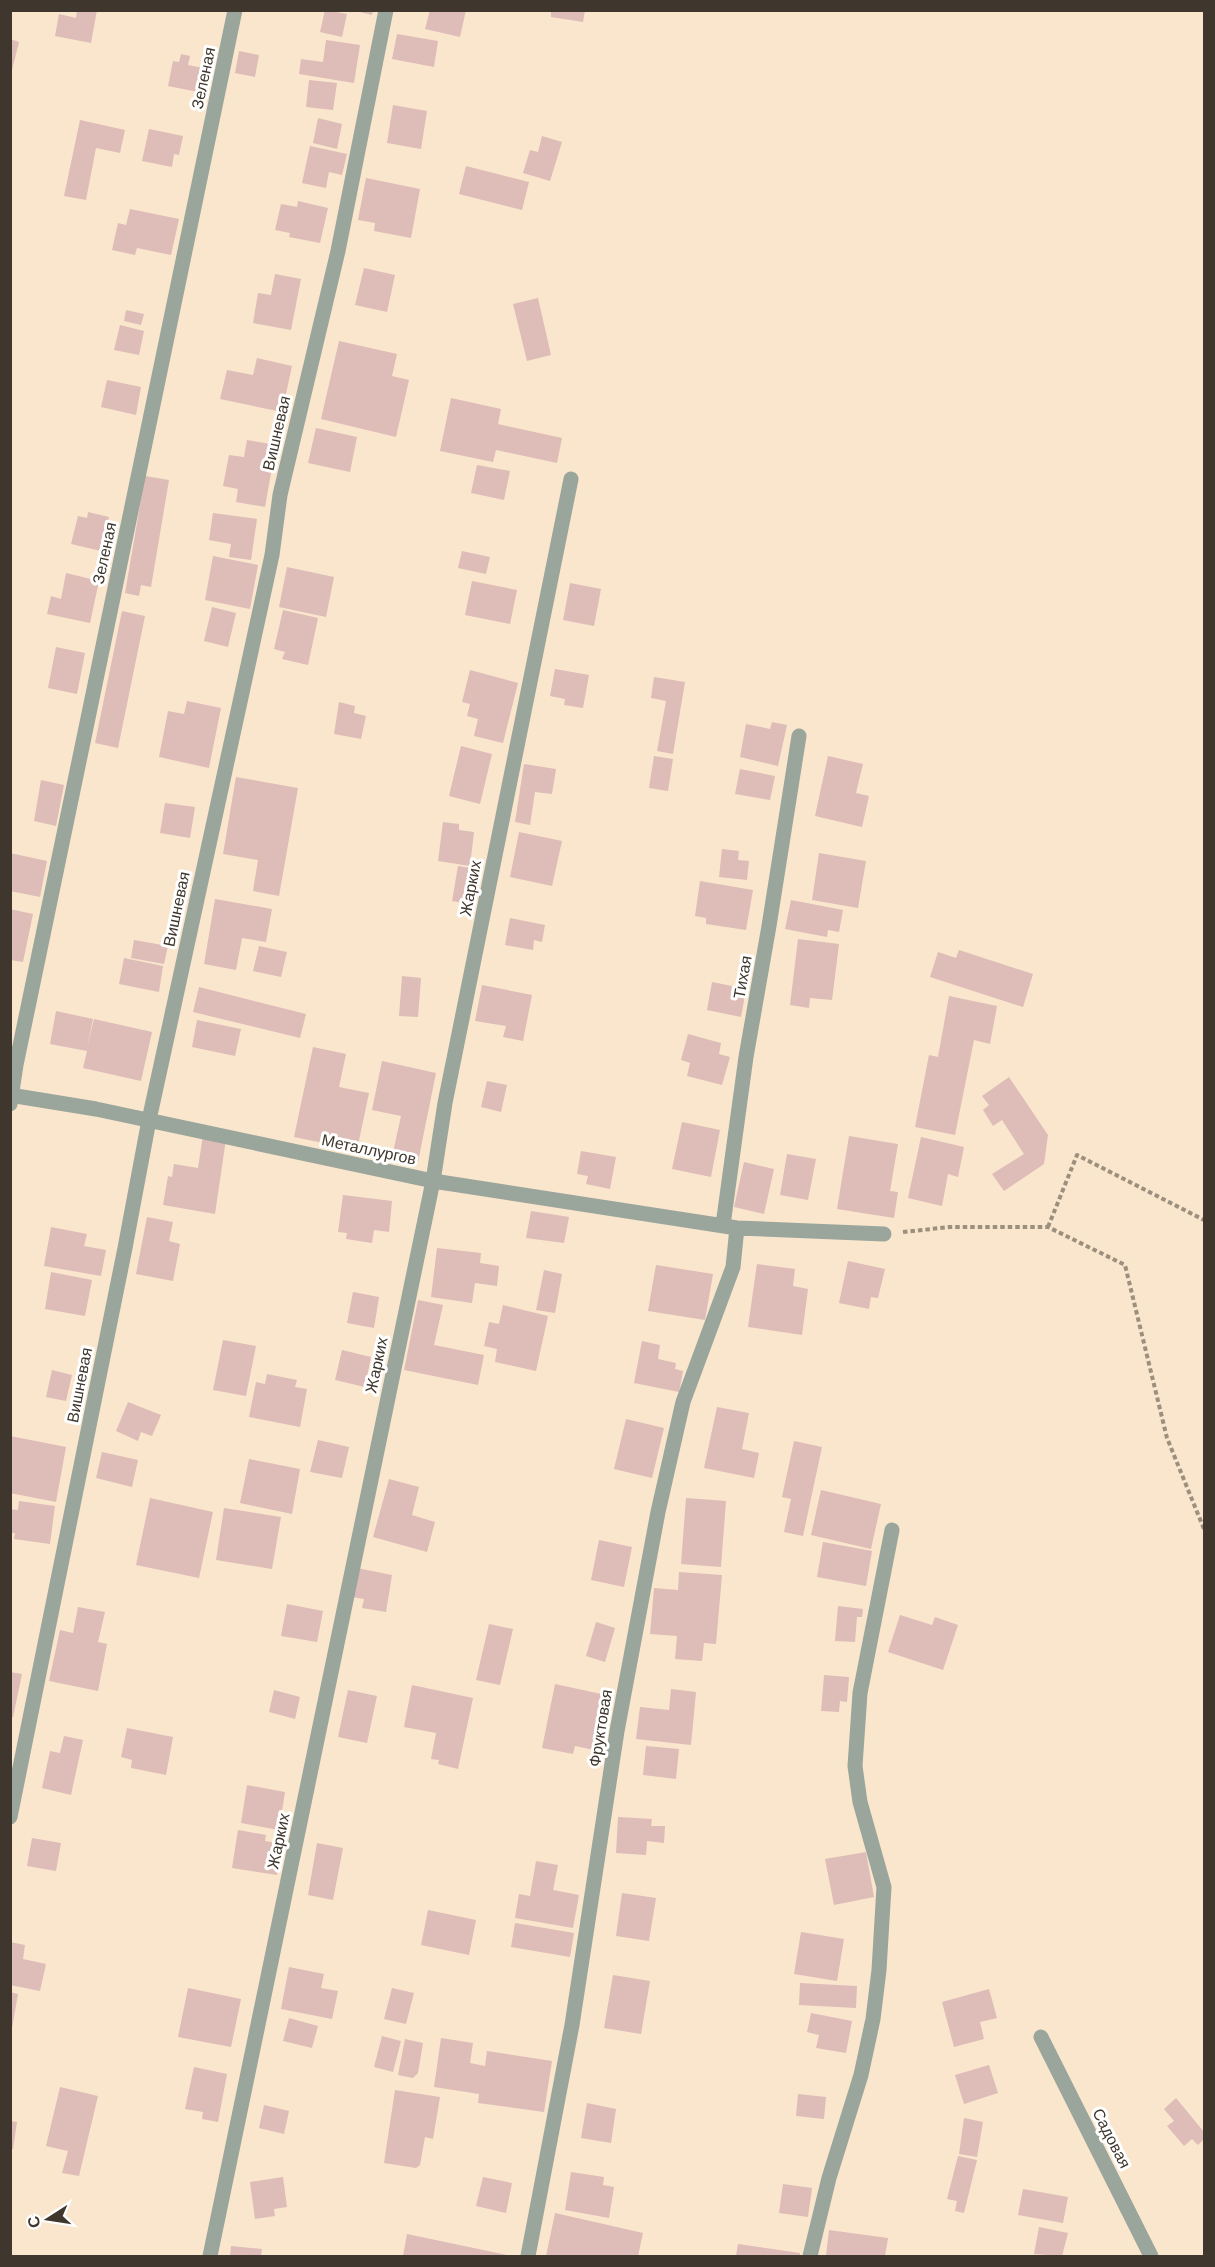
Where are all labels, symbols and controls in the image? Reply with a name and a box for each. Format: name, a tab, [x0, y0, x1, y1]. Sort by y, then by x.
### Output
street label: Зеленая	[187, 45, 220, 111]
street label: Вишневая	[258, 394, 295, 473]
street label: Зеленая	[88, 520, 121, 586]
street label: Жарких	[455, 858, 486, 918]
street label: Вишневая	[158, 870, 195, 948]
street label: Тихая	[728, 954, 757, 1000]
street label: Металлургов	[320, 1129, 418, 1170]
street label: Жарких	[360, 1335, 393, 1395]
street label: Вишневая	[62, 1346, 97, 1424]
street label: Фруктовая	[584, 1688, 617, 1768]
street label: Жарких	[262, 1811, 295, 1871]
street label: Садовая	[1088, 2105, 1136, 2172]
north arrow	[18, 2189, 78, 2249]
text: С	[22, 2214, 45, 2230]

